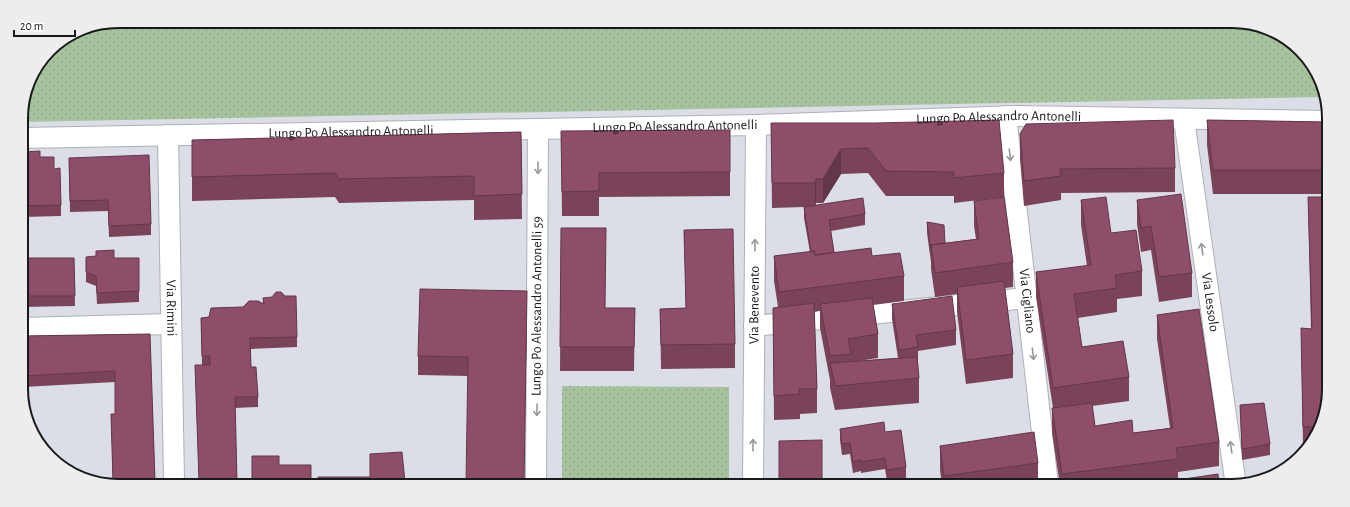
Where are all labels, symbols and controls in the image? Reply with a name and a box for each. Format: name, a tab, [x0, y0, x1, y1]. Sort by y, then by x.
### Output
scale bar	[14, 12, 75, 38]
text: 20 m	[20, 20, 43, 32]
street label: Lungo Po Alessandro Antonelli	[916, 109, 1081, 126]
street label: Lungo Po Alessandro Antonelli	[592, 118, 758, 135]
street label: Lungo Po Alessandro Antonelli	[268, 124, 434, 141]
one-way arrow	[1006, 148, 1014, 161]
one-way arrow	[534, 161, 542, 174]
street label: Lungo Po Alessandro Antonelli 59	[529, 216, 545, 396]
one-way arrow	[751, 239, 759, 252]
one-way arrow	[1198, 243, 1206, 256]
street label: Via Benevento	[747, 266, 762, 344]
street label: Via Cigliano	[1016, 268, 1038, 334]
street label: Via Lessolo	[1199, 272, 1221, 333]
street label: Via Rimini	[164, 280, 178, 336]
one-way arrow	[1029, 347, 1037, 360]
one-way arrow	[533, 403, 541, 416]
one-way arrow	[749, 439, 757, 452]
one-way arrow	[1227, 441, 1235, 454]

